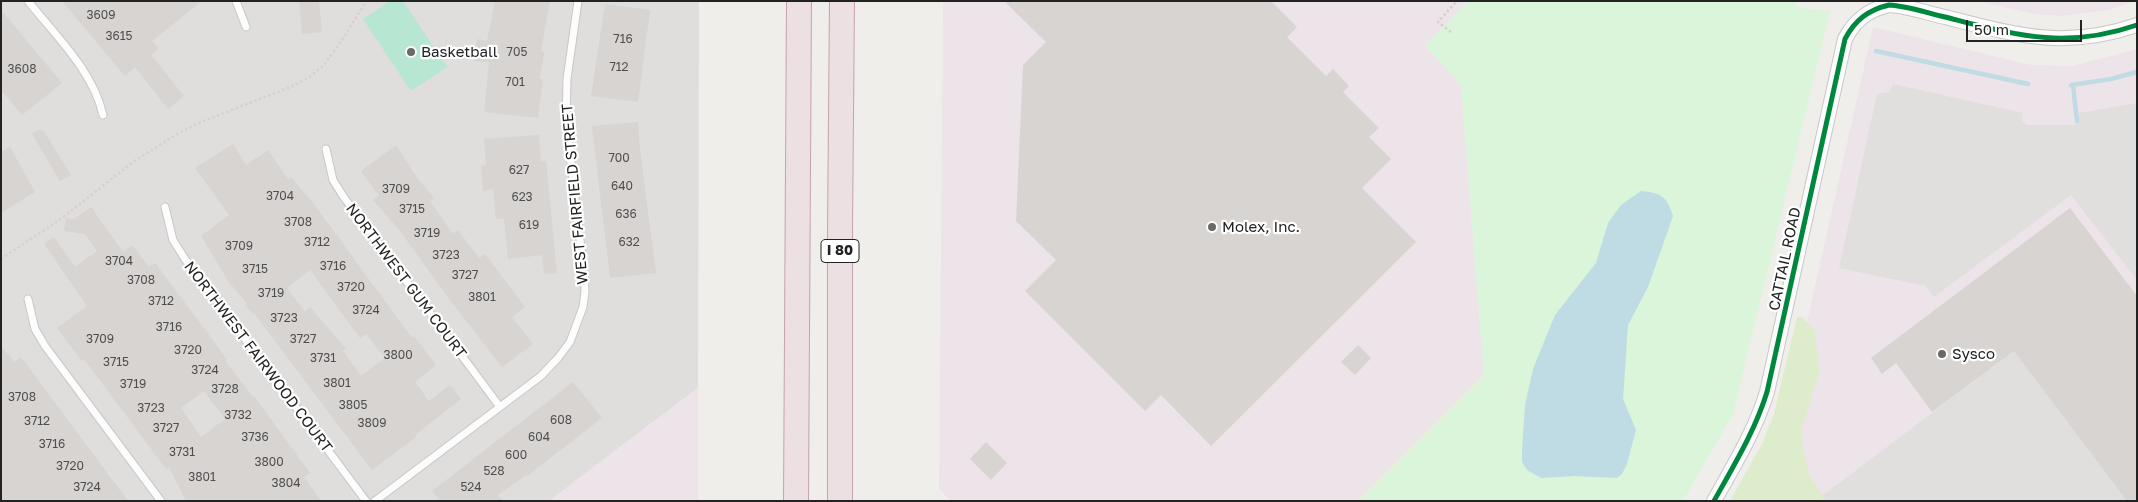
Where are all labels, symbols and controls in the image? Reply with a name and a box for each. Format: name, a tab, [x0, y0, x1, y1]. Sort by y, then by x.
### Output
house number: 3609	[87, 8, 115, 22]
scale bar	[1968, 10, 2084, 42]
text: 50 m	[1974, 20, 2009, 38]
house number: 3615	[105, 29, 133, 43]
house number: 716	[613, 32, 633, 46]
place label: Basketball	[421, 43, 498, 61]
house number: 705	[507, 45, 527, 59]
marker: Basketball	[405, 46, 417, 58]
house number: 712	[609, 60, 629, 74]
house number: 3608	[7, 62, 37, 76]
house number: 701	[505, 75, 525, 89]
street label: WEST FAIRFIELD STREET	[558, 103, 592, 285]
house number: 700	[608, 151, 630, 165]
house number: 627	[509, 163, 529, 177]
house number: 640	[611, 179, 633, 193]
house number: 3709	[382, 182, 410, 196]
house number: 3704	[266, 189, 294, 203]
house number: 623	[511, 190, 533, 204]
street label: NORTHWEST GUM COURT	[342, 200, 470, 362]
house number: 3715	[399, 202, 425, 216]
street label: CATTAIL ROAD	[1765, 206, 1805, 312]
house number: 636	[615, 207, 637, 221]
house number: 3708	[284, 215, 312, 229]
house number: 619	[519, 218, 539, 232]
place label: Molex, Inc.	[1222, 218, 1300, 236]
marker: Molex, Inc.	[1206, 221, 1218, 233]
house number: 3719	[414, 226, 440, 240]
house number: 3712	[304, 235, 330, 249]
house number: 632	[618, 235, 640, 249]
house number: 3709	[225, 239, 253, 253]
road number: I 80	[821, 240, 859, 262]
house number: 3723	[432, 248, 460, 262]
house number: 3704	[105, 254, 133, 268]
street label: NORTHWEST FAIRWOOD COURT	[180, 258, 336, 456]
house number: 3716	[320, 259, 346, 273]
house number: 3715	[242, 262, 268, 276]
house number: 3727	[452, 268, 478, 282]
house number: 3708	[127, 273, 155, 287]
house number: 3720	[337, 280, 365, 294]
house number: 3719	[258, 286, 284, 300]
house number: 3801	[468, 290, 496, 304]
house number: 3712	[148, 294, 174, 308]
house number: 3724	[352, 303, 380, 317]
house number: 3723	[270, 311, 298, 325]
house number: 3716	[156, 320, 182, 334]
house number: 3709	[86, 332, 114, 346]
house number: 3727	[290, 332, 316, 346]
house number: 3720	[174, 343, 202, 357]
place label: Sysco	[1952, 345, 1995, 363]
house number: 3800	[383, 348, 413, 362]
marker: Sysco	[1936, 348, 1948, 360]
house number: 3731	[310, 351, 336, 365]
house number: 3715	[103, 355, 129, 369]
house number: 3724	[191, 363, 219, 377]
house number: 3801	[323, 376, 351, 390]
house number: 3719	[120, 377, 146, 391]
house number: 3728	[211, 382, 239, 396]
house number: 3708	[8, 390, 36, 404]
house number: 3805	[339, 398, 367, 412]
house number: 3723	[137, 401, 165, 415]
house number: 3732	[224, 408, 252, 422]
house number: 608	[550, 413, 572, 427]
house number: 3712	[24, 414, 50, 428]
house number: 3809	[357, 416, 387, 430]
house number: 3727	[153, 421, 179, 435]
house number: 3736	[241, 430, 269, 444]
house number: 604	[528, 430, 550, 444]
house number: 3716	[39, 437, 65, 451]
house number: 3731	[169, 445, 195, 459]
house number: 600	[505, 448, 527, 462]
house number: 3800	[254, 455, 284, 469]
house number: 3720	[56, 459, 84, 473]
house number: 528	[483, 464, 505, 478]
house number: 3801	[188, 470, 216, 484]
house number: 3804	[271, 476, 301, 490]
house number: 3724	[73, 480, 101, 494]
house number: 524	[460, 480, 482, 494]

